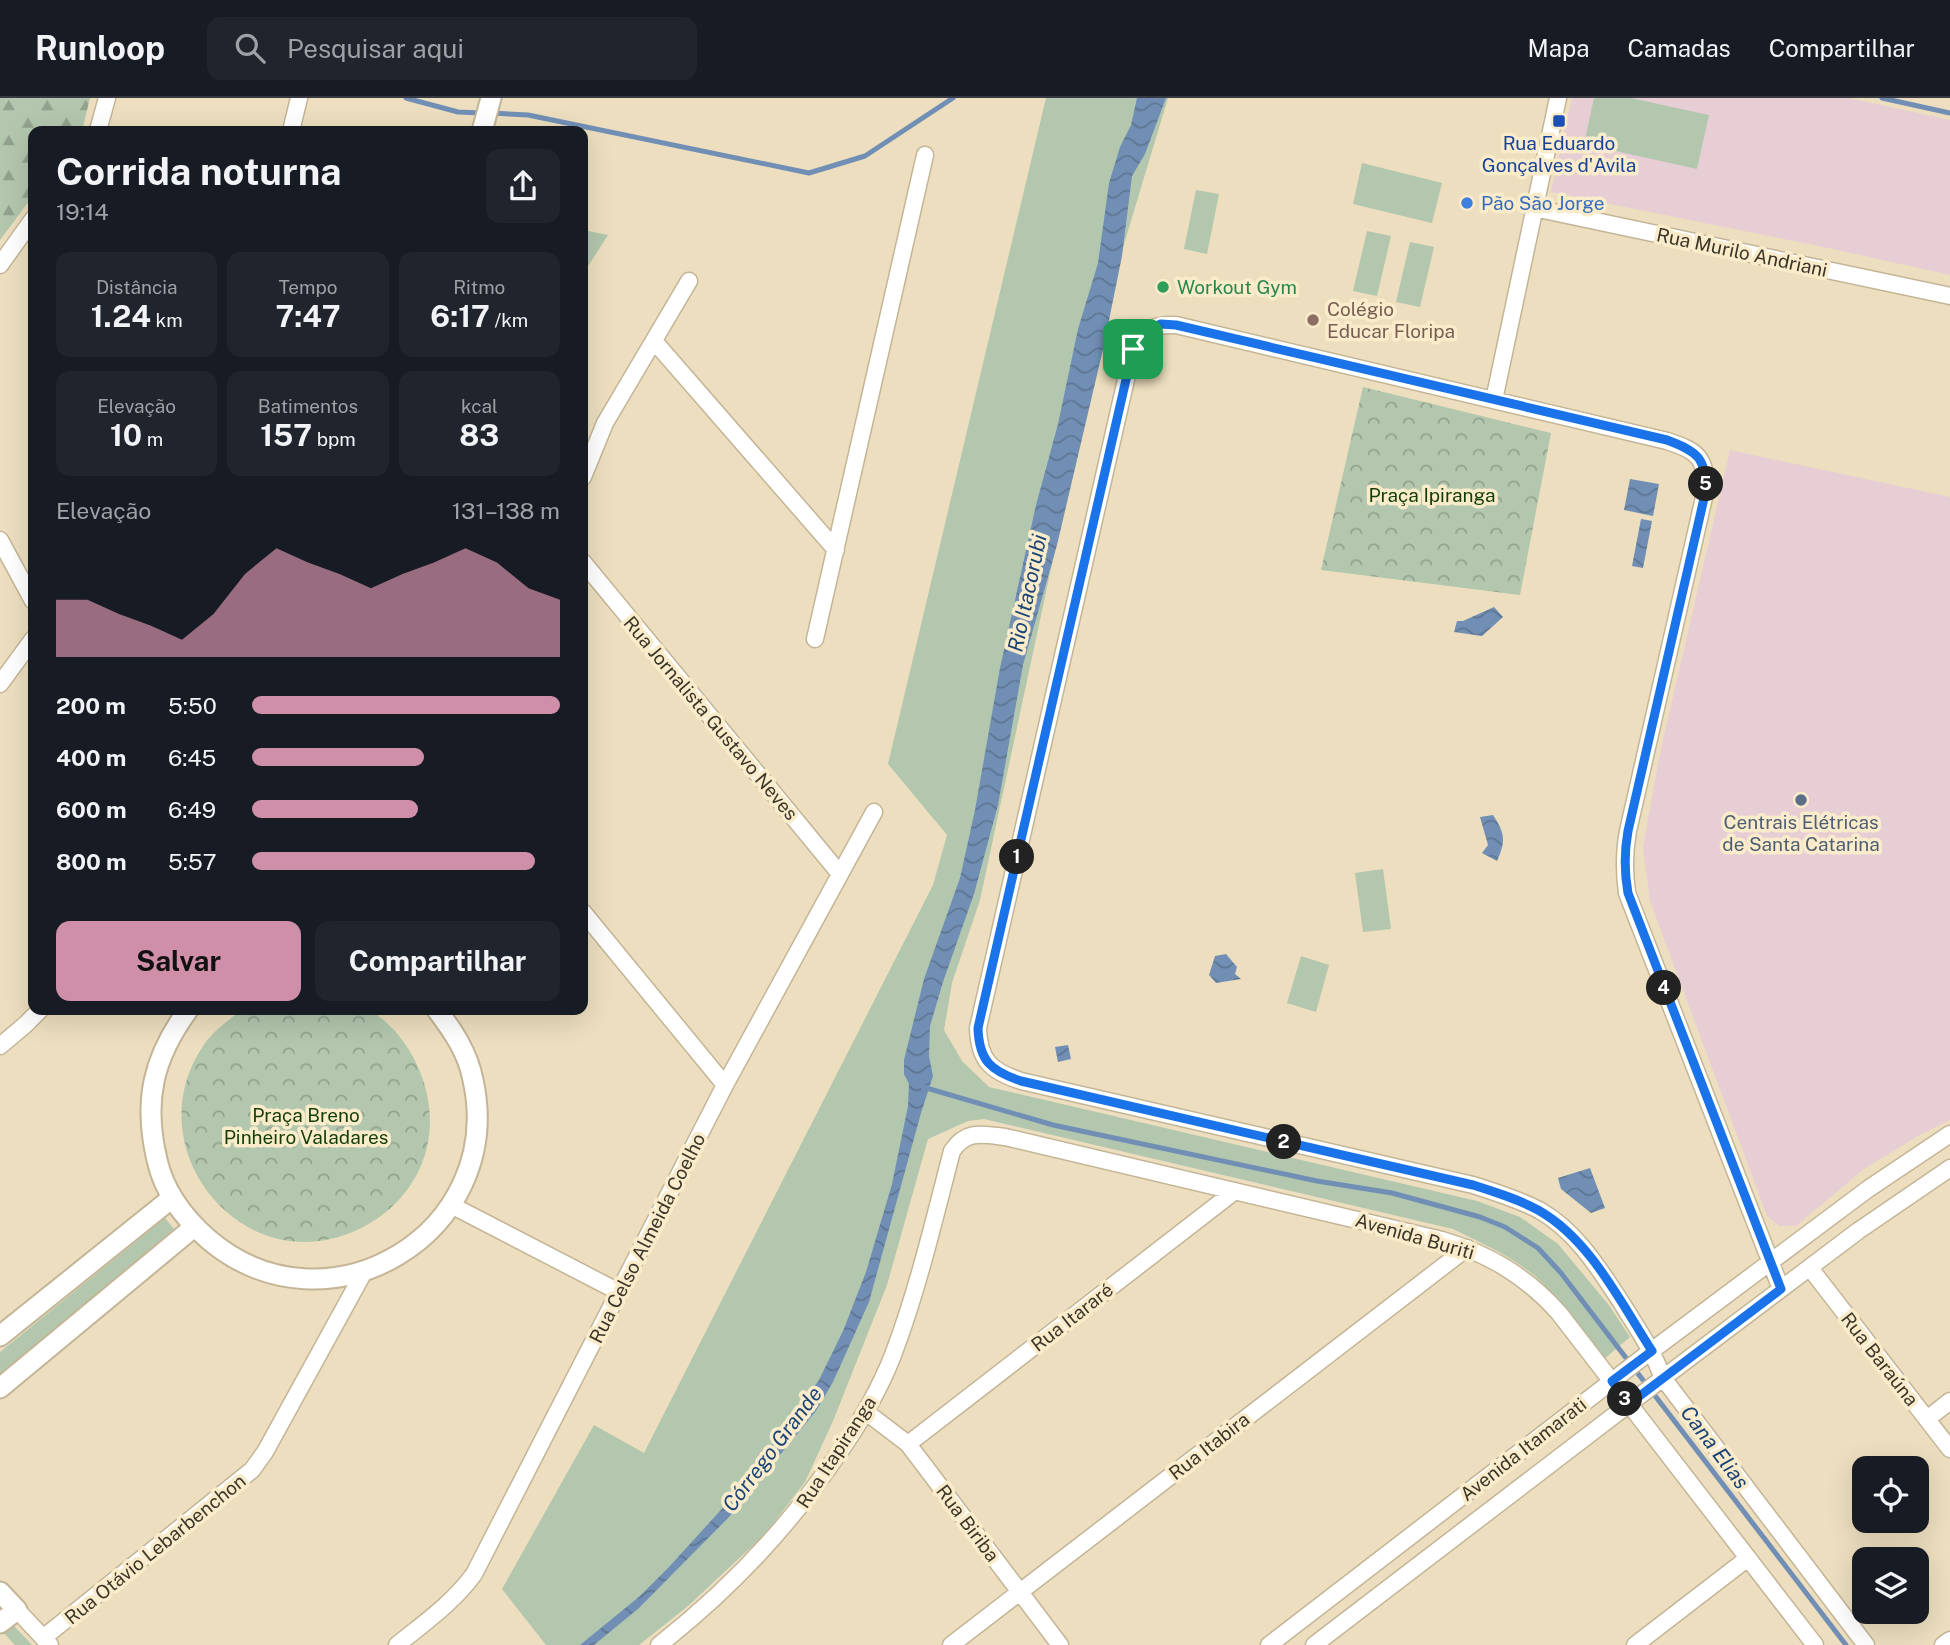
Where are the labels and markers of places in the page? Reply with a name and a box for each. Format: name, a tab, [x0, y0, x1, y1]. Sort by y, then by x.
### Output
marker: Rua Eduardo Gonçalves d'Avila	[1551, 113, 1567, 129]
place label: Rua Eduardo Gonçalves d'Avila	[1482, 132, 1636, 176]
place label: Pão São Jorge	[1481, 192, 1605, 214]
marker: Pão São Jorge	[1459, 195, 1475, 211]
place label: Workout Gym	[1177, 276, 1297, 298]
marker: Workout Gym	[1155, 279, 1171, 295]
place label: Colégio Educar Floripa	[1327, 298, 1455, 342]
marker: Colégio Educar Floripa	[1305, 312, 1321, 328]
pin	[1103, 319, 1163, 379]
pin: 5	[1688, 466, 1724, 502]
marker: Centrais Elétricas de Santa Catarina	[1793, 792, 1809, 808]
place label: Centrais Elétricas de Santa Catarina	[1722, 811, 1880, 855]
pin: 1	[1000, 840, 1034, 874]
pin: 4	[1646, 970, 1682, 1006]
pin: 2	[1266, 1124, 1302, 1160]
pin: 3	[1608, 1382, 1642, 1416]

